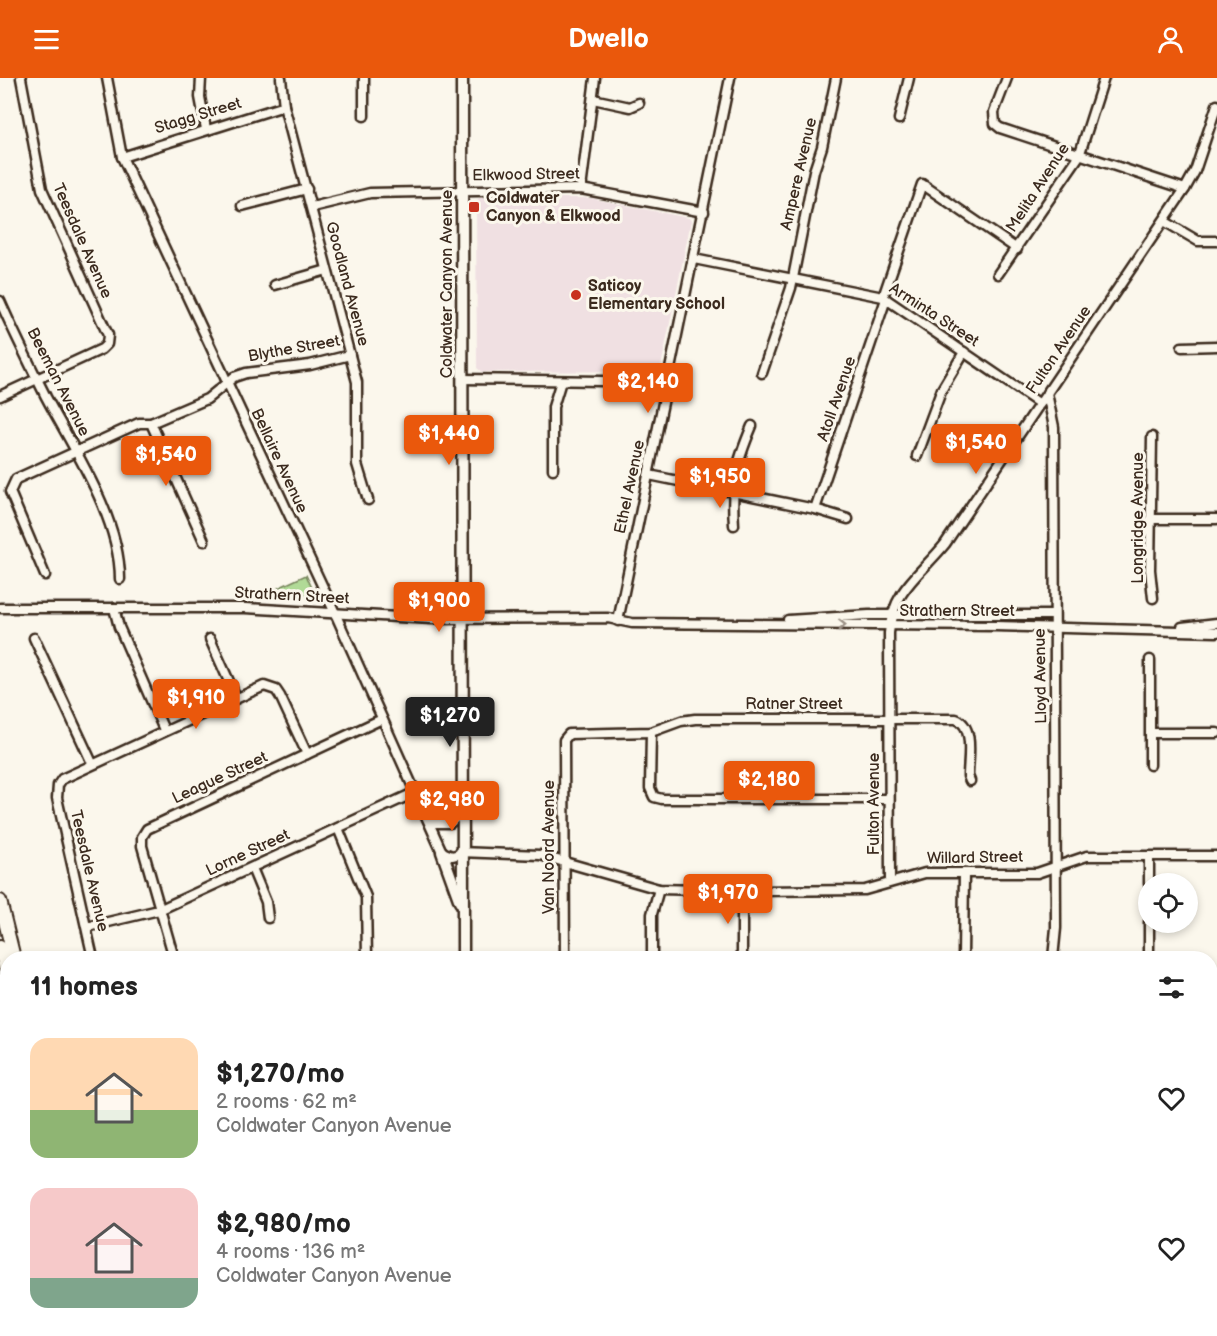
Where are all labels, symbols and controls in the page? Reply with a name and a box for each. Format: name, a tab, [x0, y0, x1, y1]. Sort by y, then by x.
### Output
icon: menu	[30, 23, 63, 56]
text: Dwello	[568, 23, 649, 55]
icon: person	[1154, 23, 1187, 56]
street label: Stagg Street	[152, 94, 244, 138]
street label: Ampere Avenue	[777, 115, 821, 232]
street label: Melita Avenue	[1002, 140, 1074, 236]
street label: Elkwood Street	[472, 165, 580, 185]
street label: Teesdale Avenue	[48, 180, 116, 302]
street label: Coldwater Canyon Avenue	[438, 189, 457, 378]
place label: Coldwater Canyon & Elkwood	[486, 189, 621, 226]
marker: Coldwater Canyon & Elkwood	[467, 200, 481, 214]
street label: Goodland Avenue	[321, 220, 373, 349]
place label: Saticoy Elementary School	[588, 277, 725, 314]
street label: Arminta Street	[886, 279, 982, 351]
marker: Saticoy Elementary School	[569, 288, 583, 302]
street label: Fulton Avenue	[1022, 302, 1096, 398]
street label: Beeman Avenue	[22, 325, 94, 440]
street label: Blythe Street	[247, 332, 341, 366]
street label: Atoll Avenue	[814, 354, 861, 444]
pin: $2,140	[599, 363, 697, 414]
text: $2,140	[617, 370, 679, 394]
street label: Bellaire Avenue	[246, 406, 312, 517]
pin: $1,440	[400, 415, 498, 466]
text: $1,440	[418, 422, 480, 446]
pin: $1,540	[927, 424, 1025, 475]
text: $1,540	[945, 431, 1007, 455]
pin: $1,540	[117, 436, 215, 487]
street label: Ethel Avenue	[611, 438, 649, 536]
text: $1,540	[135, 443, 197, 467]
street label: Longridge Avenue	[1129, 452, 1148, 584]
pin: $1,950	[671, 458, 769, 509]
text: $1,950	[689, 465, 751, 489]
pin: $1,900	[390, 582, 488, 633]
street label: Strathern Street	[234, 584, 350, 609]
text: $1,900	[408, 589, 470, 613]
street label: Strathern Street	[899, 602, 1015, 621]
one-way arrow	[838, 619, 847, 631]
street label: Lloyd Avenue	[1031, 628, 1051, 724]
pin: $1,910	[147, 679, 245, 730]
text: $1,910	[167, 686, 225, 710]
street label: Ratner Street	[745, 695, 843, 714]
pin: $1,270	[401, 697, 499, 748]
text: $1,270	[420, 704, 481, 728]
street label: League Street	[169, 748, 271, 808]
street label: Fulton Avenue	[865, 752, 884, 855]
pin: $2,180	[720, 761, 818, 812]
text: $2,180	[738, 768, 800, 792]
street label: Van Noord Avenue	[540, 780, 559, 914]
pin: $2,980	[403, 781, 501, 832]
text: $2,980	[419, 788, 485, 812]
street label: Teesdale Avenue	[66, 808, 112, 934]
street label: Lorne Street	[203, 825, 293, 881]
street label: Willard Street	[927, 848, 1023, 868]
map controls	[1138, 873, 1198, 933]
button: locate	[1138, 873, 1198, 933]
pin: $1,970	[679, 874, 777, 925]
text: $1,970	[697, 881, 759, 905]
icon: filters	[1155, 971, 1188, 1004]
text: 11 homes	[30, 972, 138, 1003]
text: $1,270/mo	[216, 1059, 344, 1090]
icon: home	[78, 1062, 150, 1134]
icon: heart	[1155, 1082, 1188, 1115]
text: 2 rooms · 62 m²	[216, 1090, 357, 1114]
text: Coldwater Canyon Avenue	[216, 1114, 452, 1138]
text: $2,980/mo	[216, 1209, 351, 1240]
icon: home	[78, 1212, 150, 1284]
icon: heart	[1155, 1232, 1188, 1265]
text: 4 rooms · 136 m²	[216, 1240, 365, 1264]
text: Coldwater Canyon Avenue	[216, 1264, 452, 1288]

